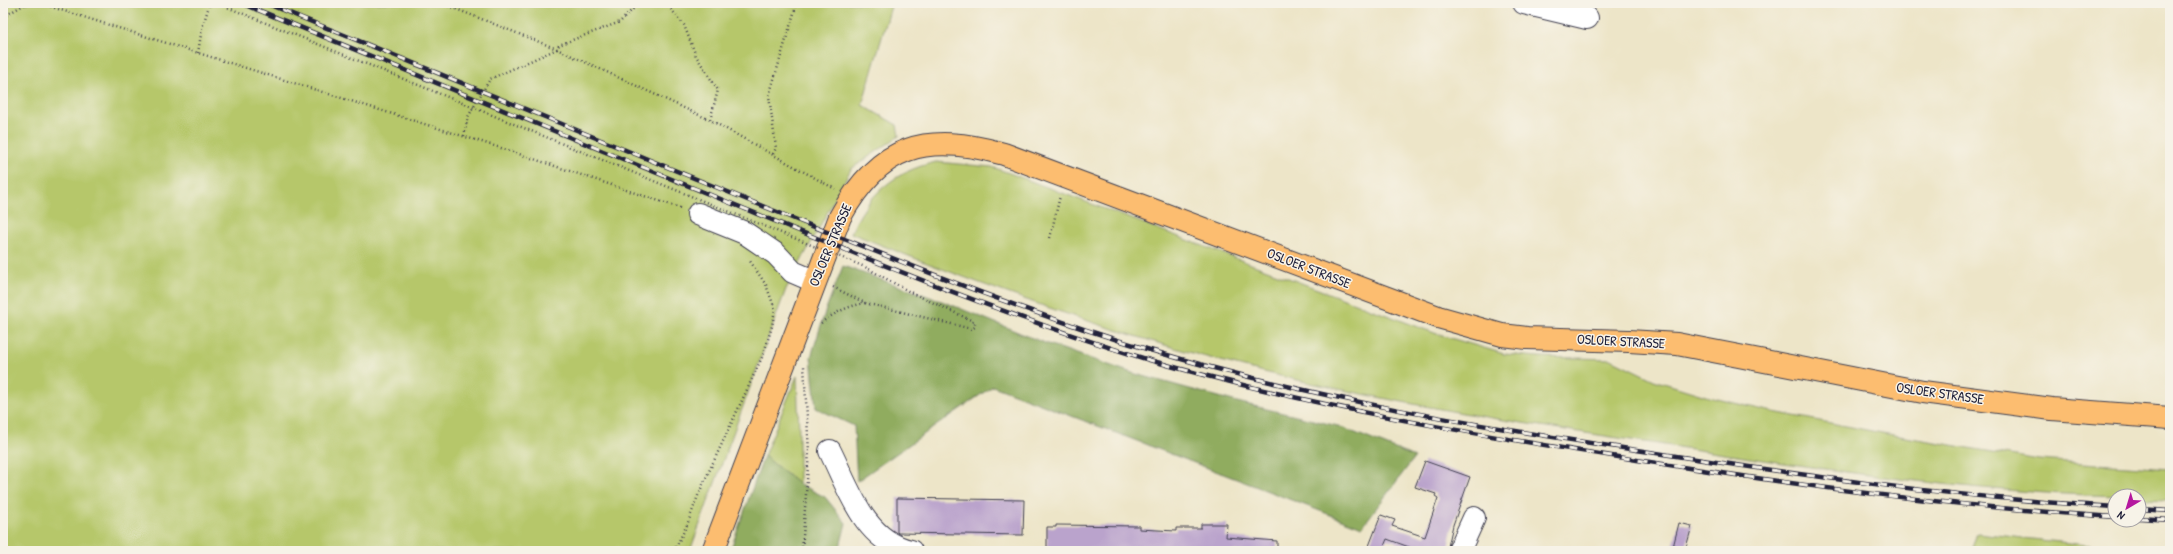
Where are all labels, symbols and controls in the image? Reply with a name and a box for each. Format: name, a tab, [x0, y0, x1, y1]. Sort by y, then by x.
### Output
street label: OSLOER STRASSE	[804, 201, 856, 289]
street label: OSLOER STRASSE	[1265, 243, 1354, 292]
street label: OSLOER STRASSE	[1577, 329, 1666, 352]
street label: OSLOER STRASSE	[1895, 377, 1985, 408]
north arrow	[2107, 488, 2147, 528]
text: N	[2114, 508, 2127, 523]

